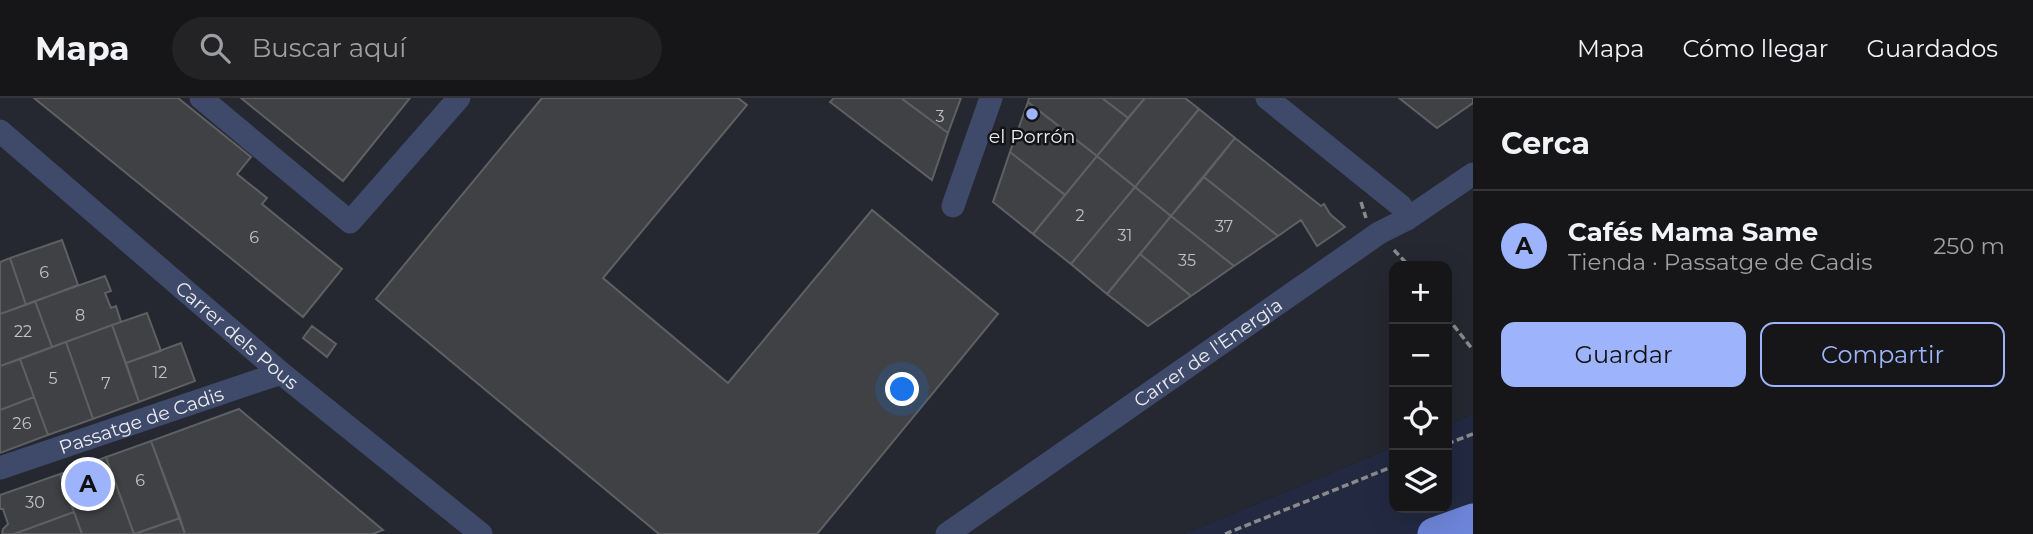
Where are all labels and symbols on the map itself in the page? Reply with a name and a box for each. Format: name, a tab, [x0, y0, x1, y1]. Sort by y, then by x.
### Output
marker: el Porrón	[1024, 106, 1040, 122]
house number: 3	[935, 107, 945, 126]
place label: el Porrón	[989, 125, 1075, 148]
house number: 2	[1075, 206, 1085, 225]
house number: 37	[1215, 217, 1233, 236]
house number: 31	[1118, 226, 1132, 245]
house number: 6	[249, 228, 259, 247]
house number: 35	[1178, 251, 1196, 270]
house number: 6	[39, 263, 49, 282]
street label: Carrer dels Pous	[171, 276, 303, 395]
street label: Carrer de l'Energia	[1130, 293, 1287, 412]
house number: 8	[75, 306, 85, 325]
house number: 22	[14, 322, 32, 341]
house number: 12	[153, 363, 167, 382]
house number: 5	[48, 369, 58, 388]
your location	[885, 372, 919, 406]
house number: 7	[101, 374, 111, 393]
street label: Passatge de Cadis	[56, 382, 227, 459]
house number: 26	[13, 414, 32, 433]
pin: A	[65, 458, 111, 510]
house number: 6	[135, 471, 145, 490]
house number: 30	[25, 493, 45, 512]

